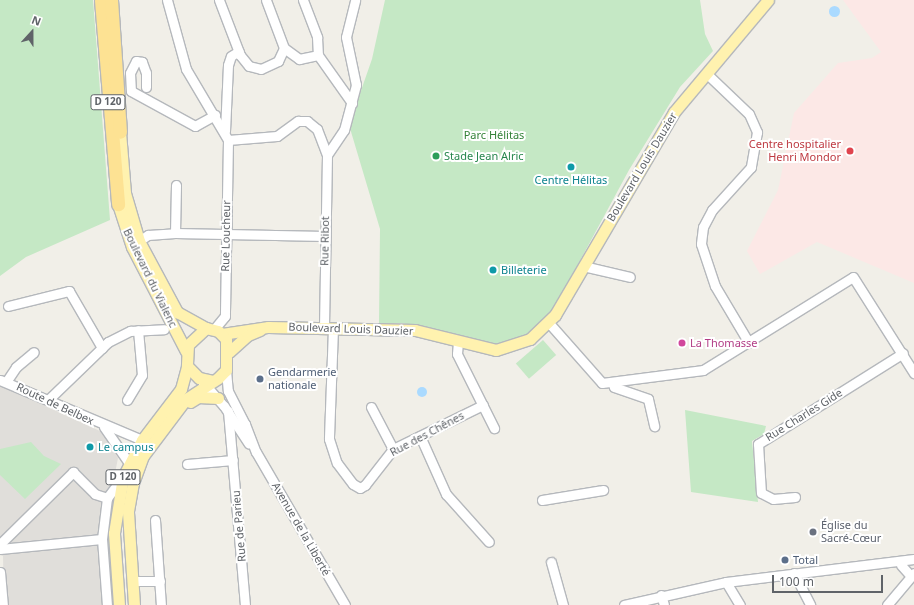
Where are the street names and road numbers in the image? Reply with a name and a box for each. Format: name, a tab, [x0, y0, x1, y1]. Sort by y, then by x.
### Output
road number: D 120	[90, 94, 126, 110]
street label: Boulevard Louis Dauzier	[604, 110, 680, 224]
street label: Rue Loucheur	[219, 200, 233, 272]
street label: Rue Ribot	[318, 216, 332, 266]
street label: Boulevard du Vialenc	[120, 226, 180, 330]
street label: Boulevard Louis Dauzier	[288, 320, 414, 338]
street label: Route de Belbex	[14, 380, 96, 428]
street label: Rue Charles Gide	[763, 386, 845, 444]
street label: Rue des Chênes	[388, 409, 466, 459]
road number: D 120	[105, 469, 141, 485]
street label: Avenue de la Liberté	[269, 480, 333, 578]
street label: Rue de Parieu	[229, 490, 249, 562]

